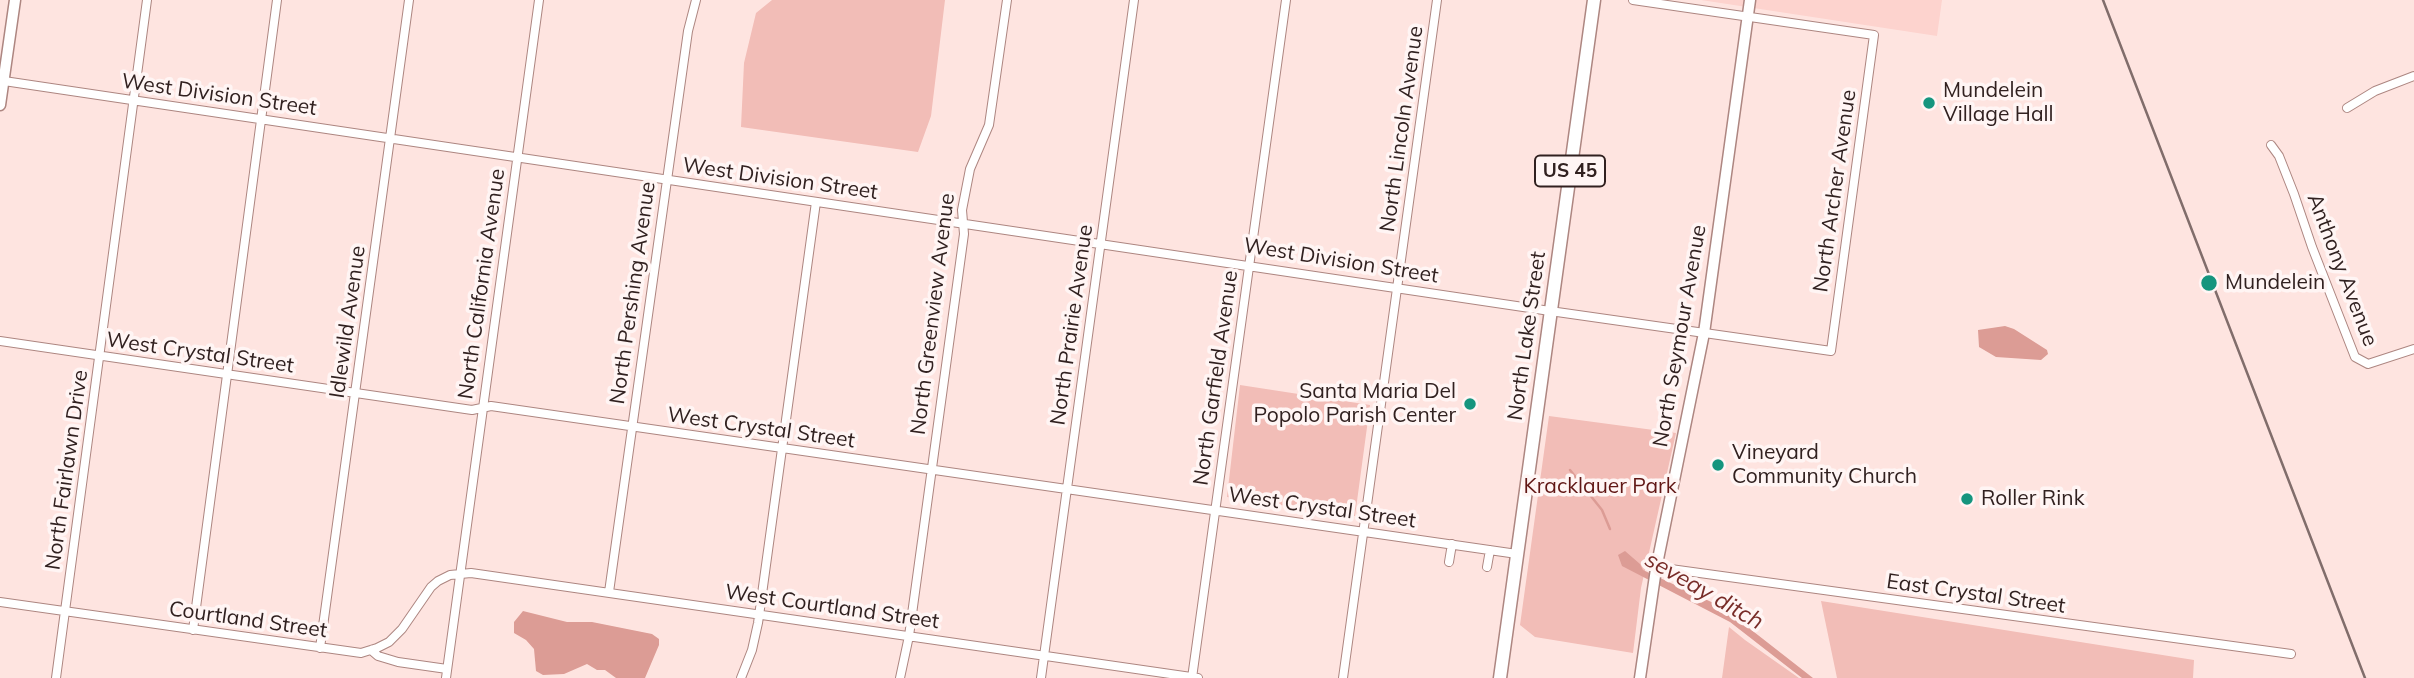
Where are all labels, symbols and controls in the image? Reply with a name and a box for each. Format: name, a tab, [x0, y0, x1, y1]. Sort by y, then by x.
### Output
street label: North Lincoln Avenue	[1375, 24, 1429, 234]
street label: West Division Street	[120, 69, 318, 121]
place label: Mundelein Village Hall	[1943, 78, 2054, 128]
street label: North Archer Avenue	[1808, 88, 1862, 294]
marker: Mundelein Village Hall	[1921, 95, 1937, 111]
street label: West Division Street	[681, 153, 879, 205]
road number: US 45	[1535, 155, 1605, 186]
street label: North California Avenue	[453, 167, 511, 401]
street label: North Pershing Avenue	[605, 180, 661, 406]
street label: Anthony Avenue	[2301, 190, 2383, 350]
street label: North Greenview Avenue	[906, 192, 960, 436]
street label: North Prairie Avenue	[1045, 223, 1099, 427]
street label: North Seymour Avenue	[1648, 223, 1712, 449]
street label: West Division Street	[1242, 233, 1440, 289]
street label: Idlewild Avenue	[325, 244, 371, 400]
street label: North Lake Street	[1503, 250, 1551, 422]
street label: North Garfield Avenue	[1188, 269, 1244, 487]
place label: Mundelein	[2225, 270, 2325, 296]
marker: Mundelein	[2199, 273, 2219, 293]
street label: West Crystal Street	[105, 327, 295, 379]
street label: North Fairlawn Drive	[40, 368, 94, 572]
place label: Santa Maria Del Popolo Parish Center	[1254, 379, 1456, 429]
marker: Santa Maria Del Popolo Parish Center	[1462, 396, 1478, 412]
street label: West Crystal Street	[666, 402, 856, 454]
place label: Vineyard Community Church	[1732, 440, 1917, 490]
marker: Vineyard Community Church	[1710, 457, 1726, 473]
park label: Kracklauer Park	[1523, 474, 1677, 500]
street label: West Crystal Street	[1227, 482, 1417, 534]
place label: Roller Rink	[1981, 486, 2084, 512]
marker: Roller Rink	[1959, 491, 1975, 507]
water label: seveay ditch	[1640, 546, 1768, 636]
street label: East Crystal Street	[1885, 569, 2067, 619]
street label: West Courtland Street	[723, 579, 941, 635]
street label: Courtland Street	[167, 596, 329, 644]

